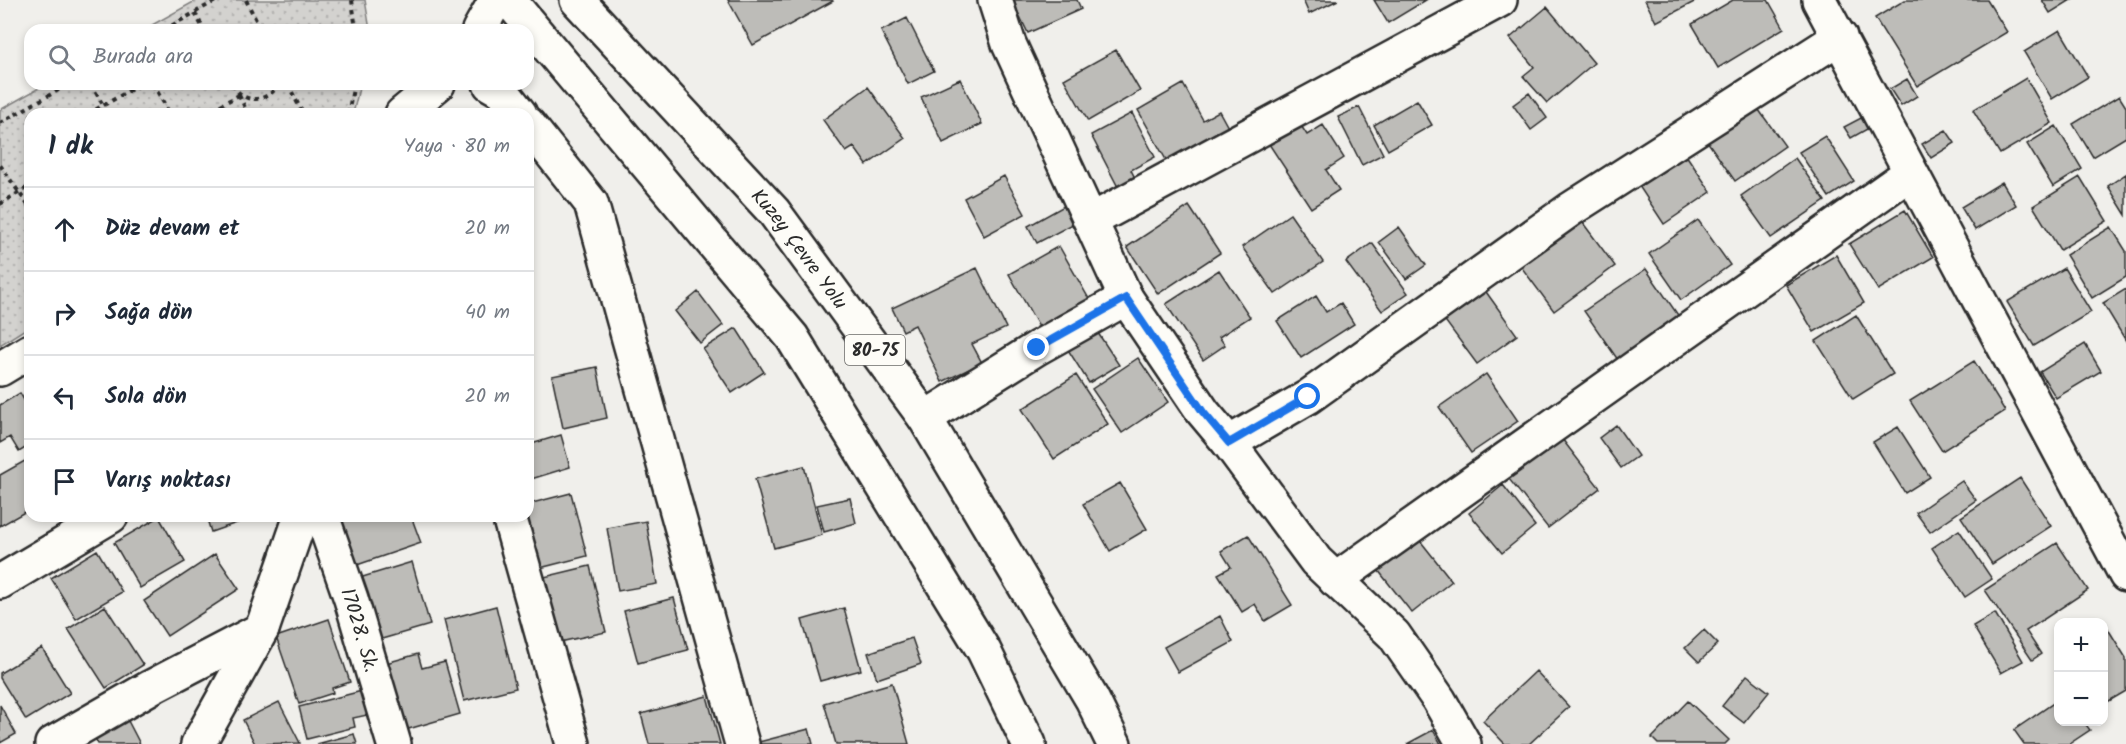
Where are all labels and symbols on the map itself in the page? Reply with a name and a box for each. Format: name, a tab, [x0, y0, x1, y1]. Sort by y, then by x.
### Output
street label: Kuzey Çevre Yolu	[742, 182, 855, 317]
route end	[1023, 334, 1049, 360]
road number: 80-75	[845, 335, 905, 365]
route start	[1294, 383, 1320, 409]
street label: 17028. Sk.	[330, 584, 386, 676]

